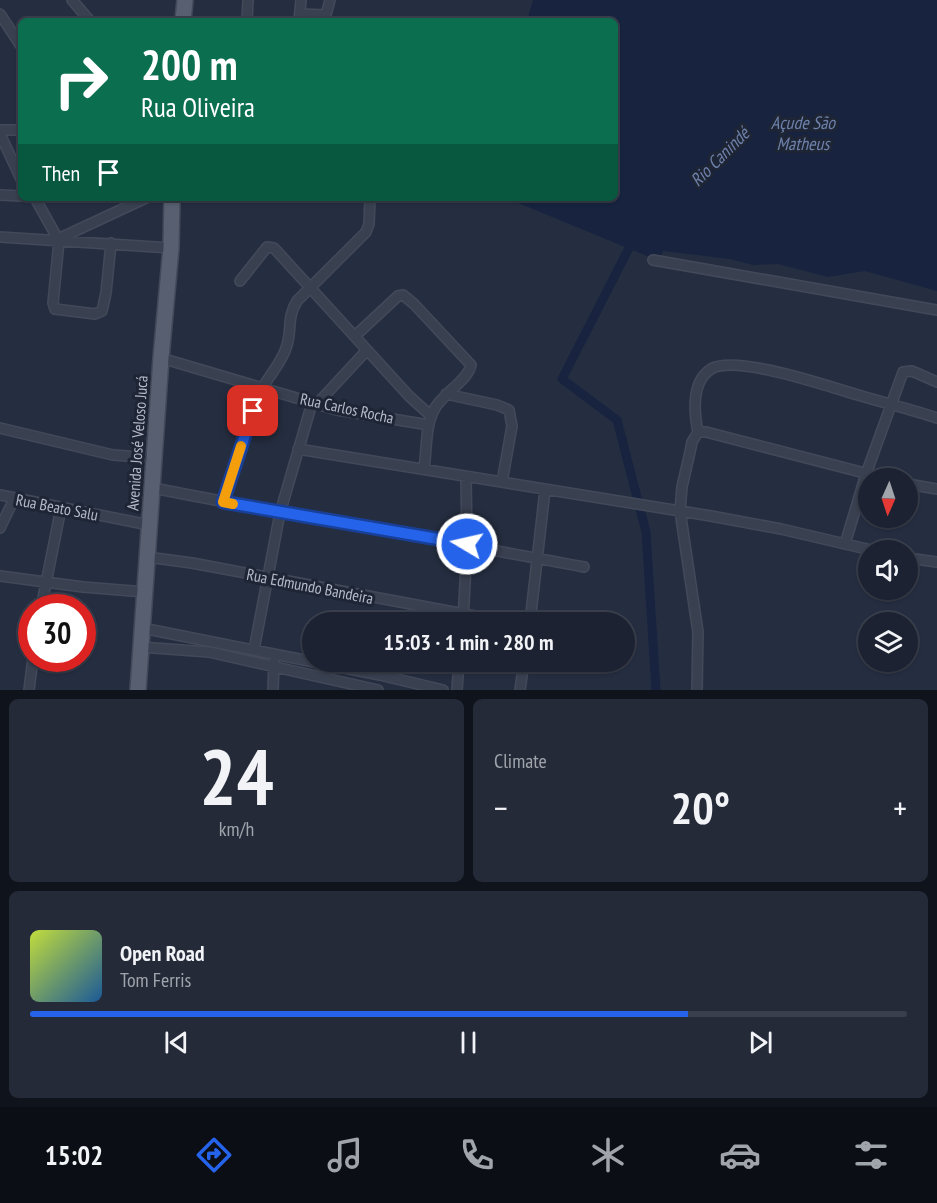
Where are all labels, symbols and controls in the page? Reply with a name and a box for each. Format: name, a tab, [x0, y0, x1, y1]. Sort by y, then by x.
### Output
text: 200 m	[141, 37, 238, 92]
icon: right	[42, 42, 120, 120]
text: Rua Oliveira	[141, 90, 255, 124]
water label: Açude São Matheus	[771, 111, 836, 155]
water label: Rio Canindé	[685, 121, 755, 191]
icon: arrive	[92, 156, 125, 189]
text: Then	[42, 159, 80, 187]
street label: Avenida José Veloso Jucá	[122, 375, 152, 511]
pin	[227, 385, 278, 436]
street label: Rua Carlos Rocha	[299, 388, 395, 428]
icon: arrive	[236, 394, 269, 427]
north arrow	[858, 468, 918, 528]
map controls	[858, 468, 918, 672]
street label: Rua Beato Salu	[14, 489, 100, 525]
position arrow	[435, 512, 499, 576]
button: sound	[858, 540, 918, 600]
street label: Rua Edmundo Bandeira	[245, 564, 375, 608]
speed limit sign: 30	[18, 594, 96, 672]
button: layers	[858, 612, 918, 672]
text: 15:03 · 1 min · 280 m	[383, 628, 554, 656]
text: 24	[199, 726, 274, 827]
text: Climate	[494, 748, 547, 774]
text: 20°	[671, 778, 730, 836]
text: −	[494, 786, 508, 829]
text: +	[893, 786, 907, 829]
text: km/h	[219, 816, 254, 842]
text: Open Road	[120, 939, 205, 967]
text: Tom Ferris	[120, 967, 191, 993]
icon: previous	[160, 1026, 193, 1059]
icon: pause	[452, 1026, 485, 1059]
icon: next	[744, 1026, 777, 1059]
icon: directions	[193, 1134, 235, 1176]
icon: music	[324, 1134, 366, 1176]
icon: phone	[456, 1134, 498, 1176]
icon: climate	[587, 1134, 629, 1176]
icon: car	[719, 1134, 761, 1176]
icon: filters	[850, 1134, 892, 1176]
text: 15:02	[45, 1138, 103, 1172]

